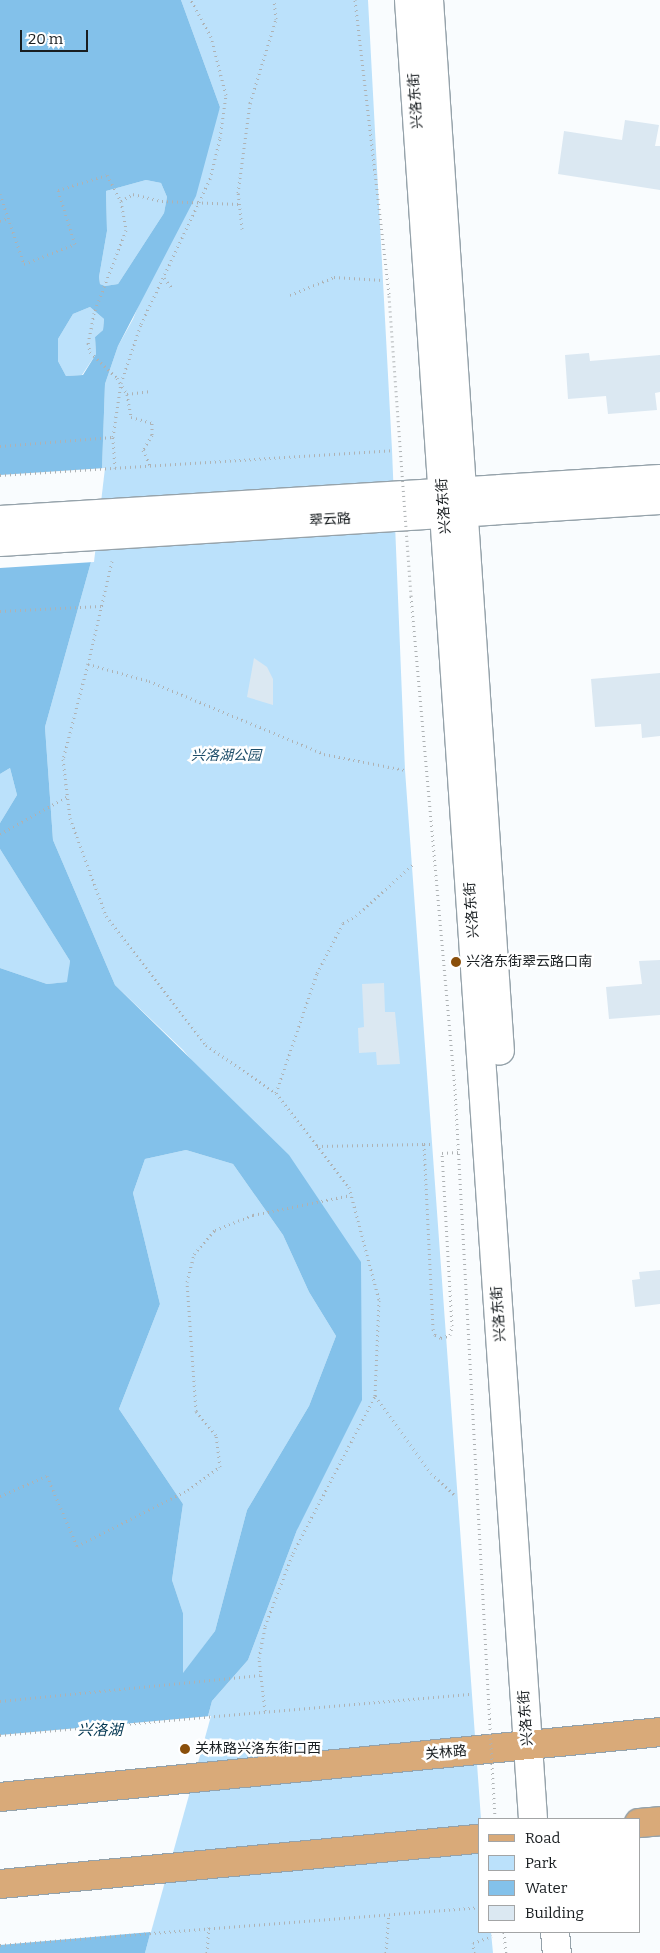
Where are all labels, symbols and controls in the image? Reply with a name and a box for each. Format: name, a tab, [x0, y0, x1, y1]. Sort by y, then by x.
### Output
scale bar	[22, 20, 90, 52]
text: 20 m	[28, 30, 63, 48]
street label: 兴洛东街	[406, 72, 426, 130]
street label: 兴洛东街	[434, 477, 454, 535]
street label: 翠云路	[309, 511, 351, 529]
park label: 兴洛湖公园	[191, 748, 261, 764]
street label: 兴洛东街	[462, 881, 482, 939]
place label: 兴洛东街翠云路口南	[466, 954, 592, 970]
marker: 兴洛东街翠云路口南	[450, 956, 462, 968]
street label: 兴洛东街	[489, 1285, 509, 1343]
street label: 兴洛东街	[516, 1689, 536, 1747]
water label: 兴洛湖	[78, 1722, 122, 1740]
place label: 关林路兴洛东街口西	[195, 1741, 321, 1757]
marker: 关林路兴洛东街口西	[179, 1743, 191, 1755]
street label: 关林路	[424, 1743, 468, 1763]
legend	[478, 1818, 640, 1933]
text: Road	[525, 1829, 560, 1847]
text: Park	[525, 1854, 557, 1872]
text: Water	[525, 1879, 567, 1897]
text: Building	[525, 1904, 584, 1922]

